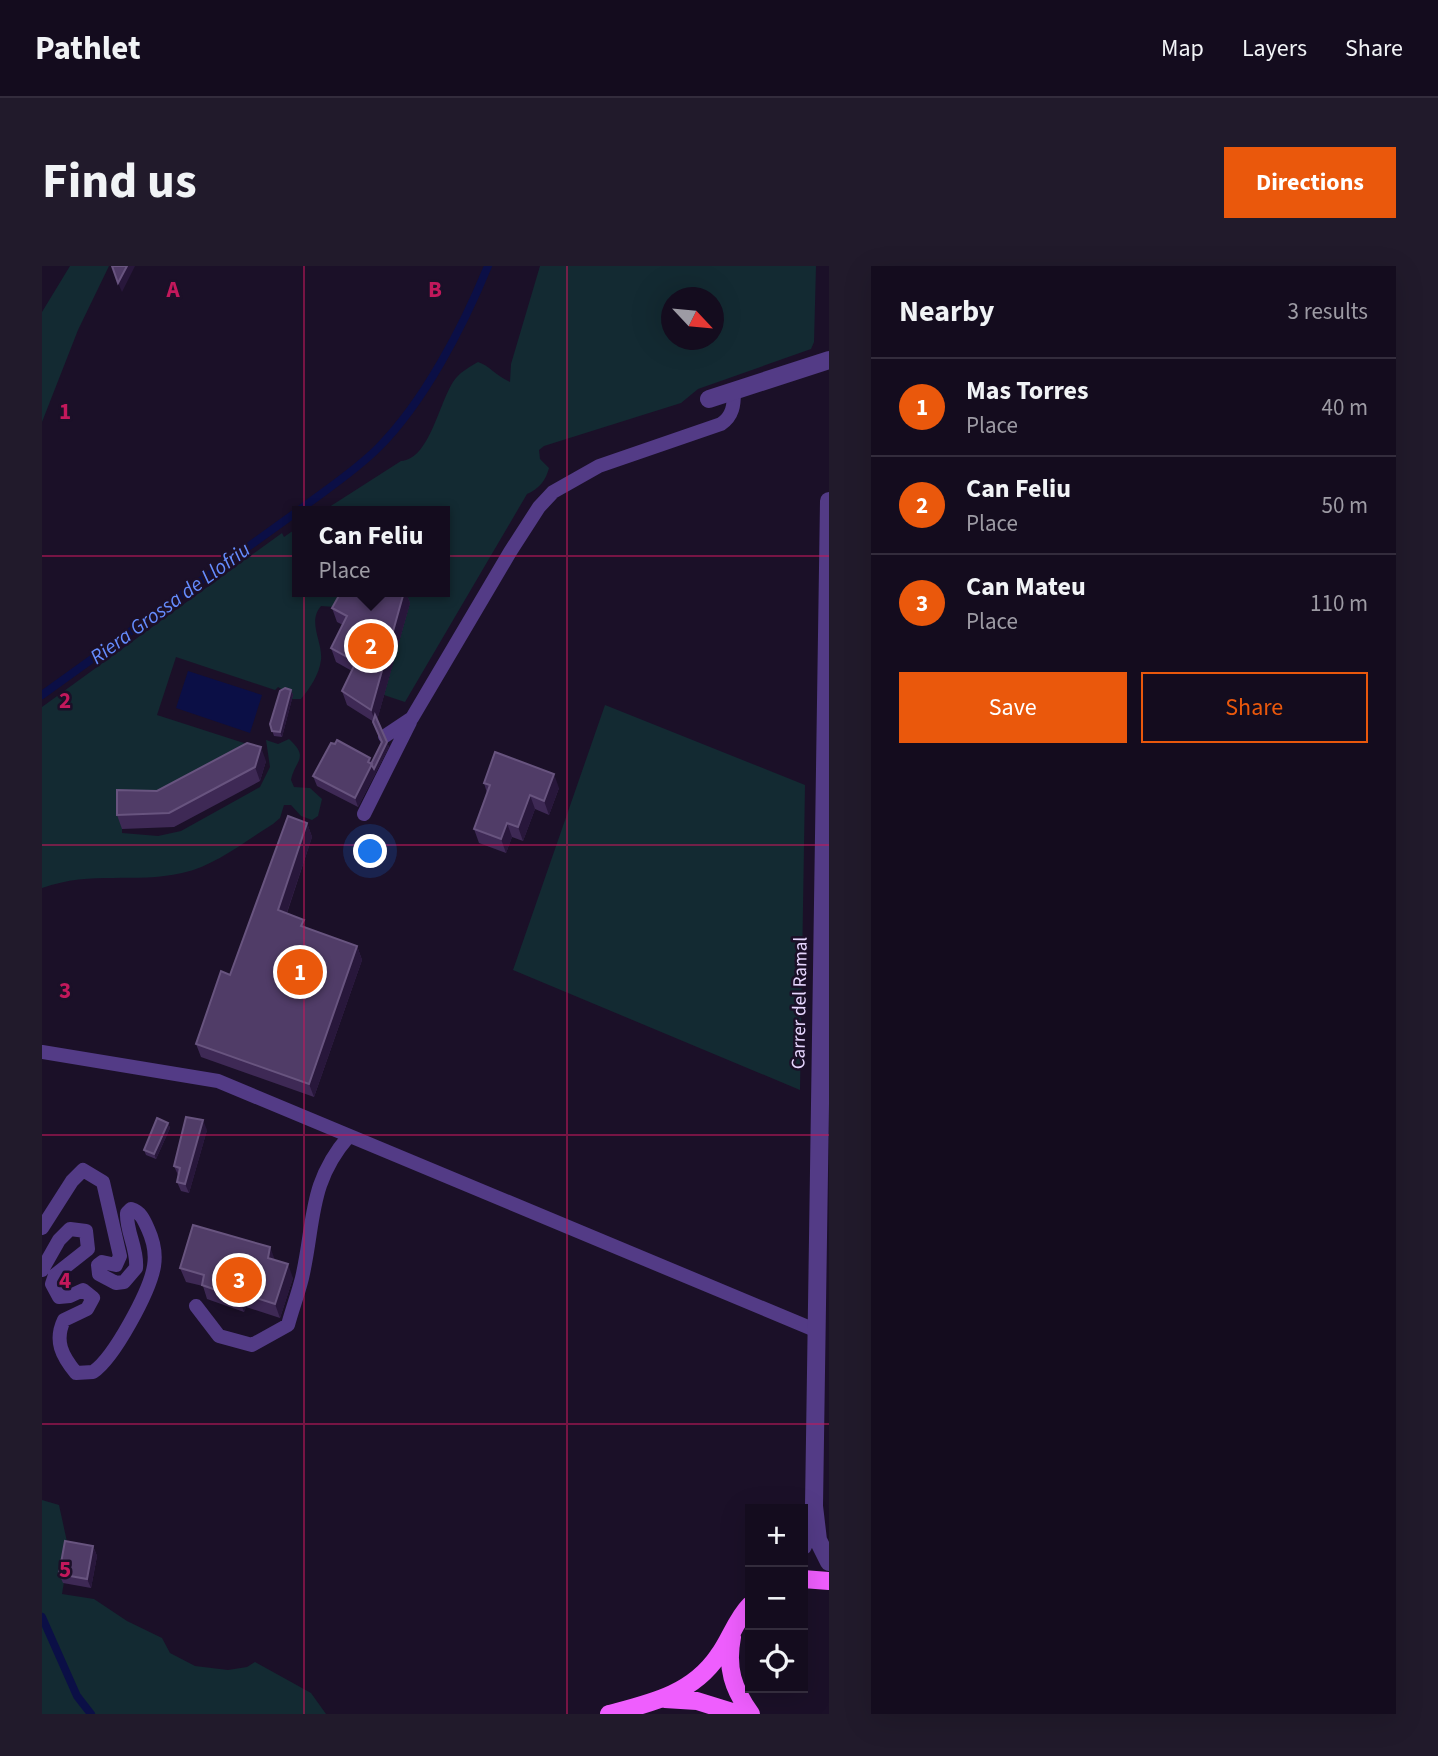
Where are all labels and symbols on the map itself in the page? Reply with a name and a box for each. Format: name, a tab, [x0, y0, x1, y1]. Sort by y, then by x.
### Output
text: A	[165, 273, 180, 306]
text: B	[428, 273, 442, 306]
north arrow	[661, 287, 724, 350]
text: 1	[59, 395, 71, 428]
water label: Riera Grossa de Llofriu	[84, 535, 256, 671]
pin: 2	[348, 620, 394, 672]
text: 2	[59, 684, 71, 717]
your location	[353, 834, 387, 868]
street label: Carrer del Ramal	[785, 936, 815, 1069]
pin: 1	[277, 946, 323, 998]
text: 3	[59, 974, 71, 1007]
pin: 3	[216, 1254, 262, 1306]
text: 4	[59, 1264, 71, 1297]
text: 5	[59, 1553, 71, 1586]

